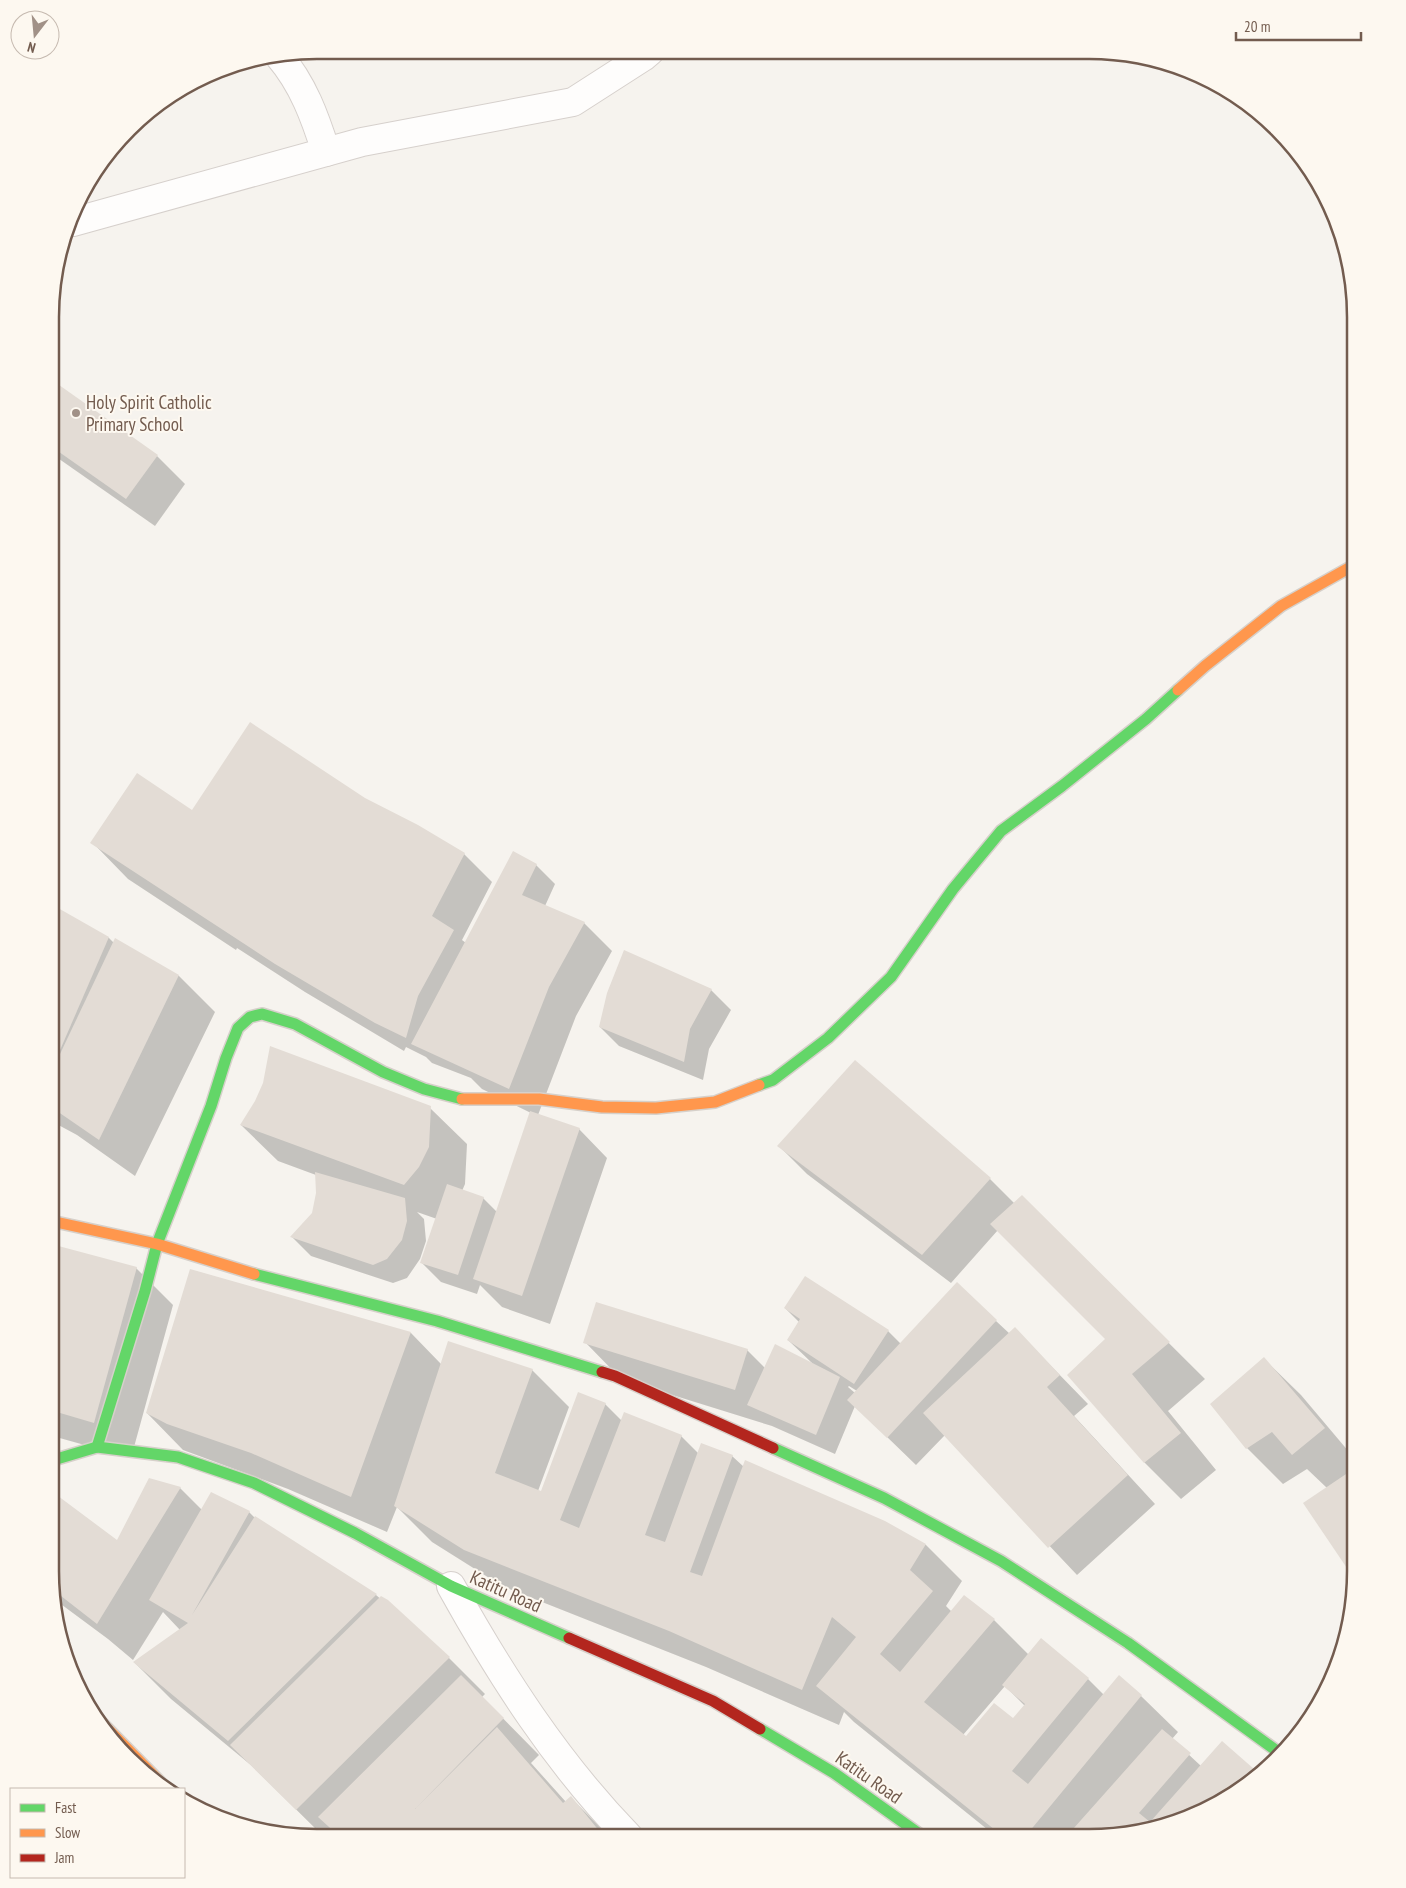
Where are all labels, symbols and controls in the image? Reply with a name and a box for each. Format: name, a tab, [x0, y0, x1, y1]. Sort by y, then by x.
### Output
north arrow	[10, 10, 60, 60]
scale bar	[1236, 10, 1361, 42]
text: 20 m	[1244, 17, 1270, 36]
text: N	[25, 38, 38, 57]
place label: Holy Spirit Catholic Primary School	[86, 390, 212, 436]
marker: Holy Spirit Catholic Primary School	[70, 407, 82, 419]
street label: Katitu Road	[466, 1565, 546, 1617]
street label: Katitu Road	[831, 1745, 907, 1809]
legend	[10, 1788, 185, 1878]
text: Fast	[55, 1798, 76, 1817]
text: Slow	[55, 1823, 80, 1842]
text: Jam	[54, 1848, 74, 1867]

